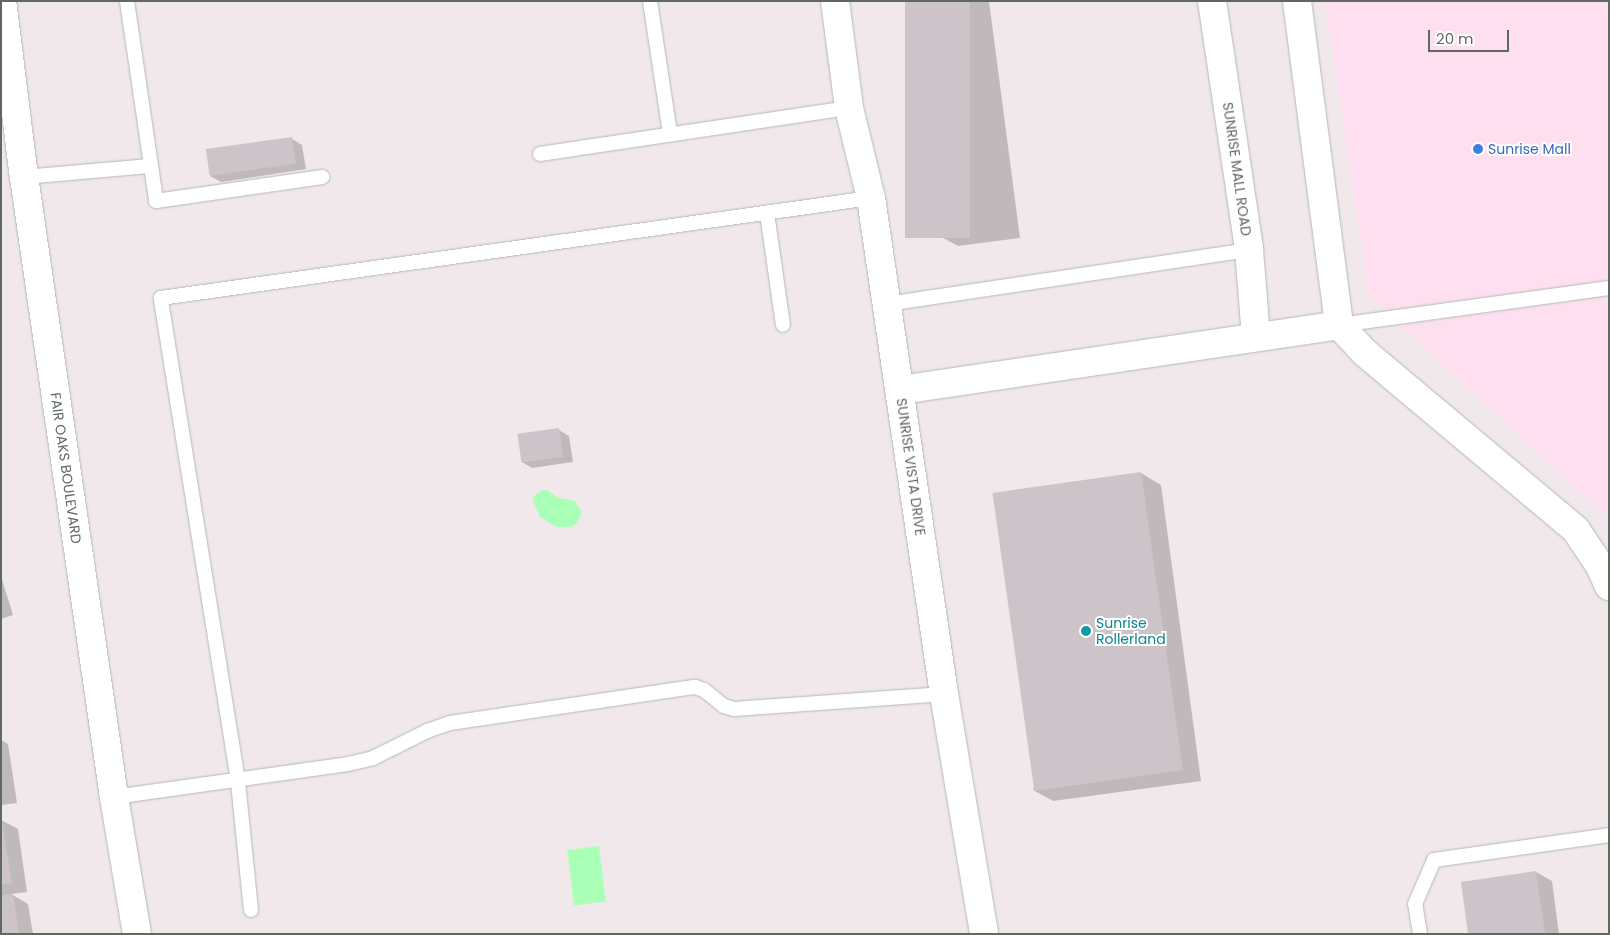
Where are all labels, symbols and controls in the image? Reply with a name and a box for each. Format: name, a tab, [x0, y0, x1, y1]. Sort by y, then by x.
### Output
scale bar	[1430, 20, 1511, 52]
text: 20 m	[1436, 28, 1474, 49]
street label: SUNRISE MALL ROAD	[1219, 101, 1255, 237]
place label: Sunrise Mall	[1488, 141, 1571, 157]
marker: Sunrise Mall	[1472, 143, 1484, 155]
street label: FAIR OAKS BOULEVARD	[47, 391, 85, 545]
street label: SUNRISE VISTA DRIVE	[893, 397, 929, 537]
place label: Sunrise Rollerland	[1096, 615, 1166, 648]
marker: Sunrise Rollerland	[1080, 625, 1092, 637]

